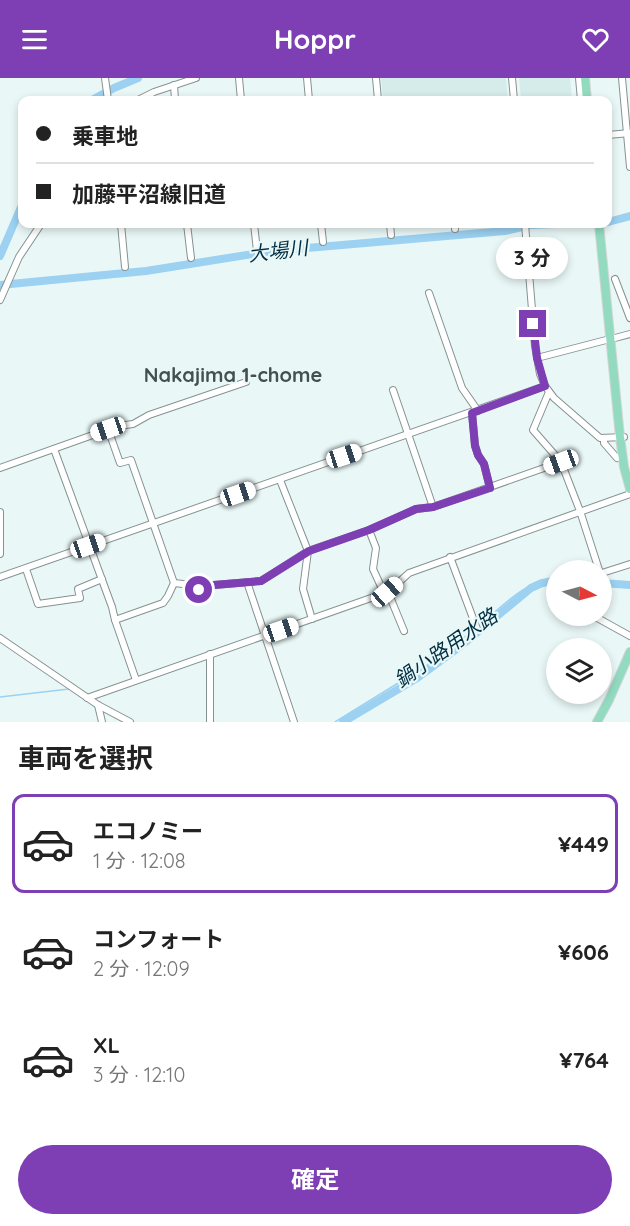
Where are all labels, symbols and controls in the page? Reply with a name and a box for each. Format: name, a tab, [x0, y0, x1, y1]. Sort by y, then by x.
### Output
text: Hoppr	[274, 22, 356, 56]
icon: menu	[18, 23, 51, 56]
icon: heart	[579, 23, 612, 56]
text: 乗車地	[72, 122, 138, 150]
text: 加藤平沼線旧道	[72, 180, 226, 208]
water label: 大場川	[247, 234, 311, 267]
callout: 3 分	[497, 237, 569, 279]
text: 3 分	[514, 245, 550, 270]
route end	[519, 310, 546, 337]
district label: Nakajima 1-chome	[144, 362, 322, 387]
car	[88, 415, 128, 443]
car	[324, 442, 364, 470]
car	[541, 447, 581, 477]
car	[218, 480, 258, 508]
car	[68, 532, 108, 560]
north arrow	[546, 560, 612, 626]
map controls	[546, 560, 612, 704]
car	[368, 573, 406, 611]
route start	[185, 576, 212, 603]
water label: 鍋小路用水路	[389, 602, 504, 692]
car	[261, 616, 301, 644]
button: layers	[546, 638, 612, 704]
text: 車両を選択	[18, 741, 153, 775]
icon: car	[21, 817, 75, 871]
text: エコノミー	[93, 817, 203, 845]
text: ¥449	[558, 830, 609, 858]
text: 1 分 · 12:08	[93, 848, 186, 873]
icon: car	[21, 925, 75, 979]
text: コンフォート	[93, 925, 224, 953]
text: ¥606	[558, 938, 609, 966]
text: 2 分 · 12:09	[93, 956, 190, 981]
text: XL	[93, 1031, 120, 1059]
icon: car	[21, 1033, 75, 1087]
text: ¥764	[559, 1046, 609, 1074]
text: 3 分 · 12:10	[93, 1062, 185, 1087]
button: 確定	[18, 1145, 612, 1214]

